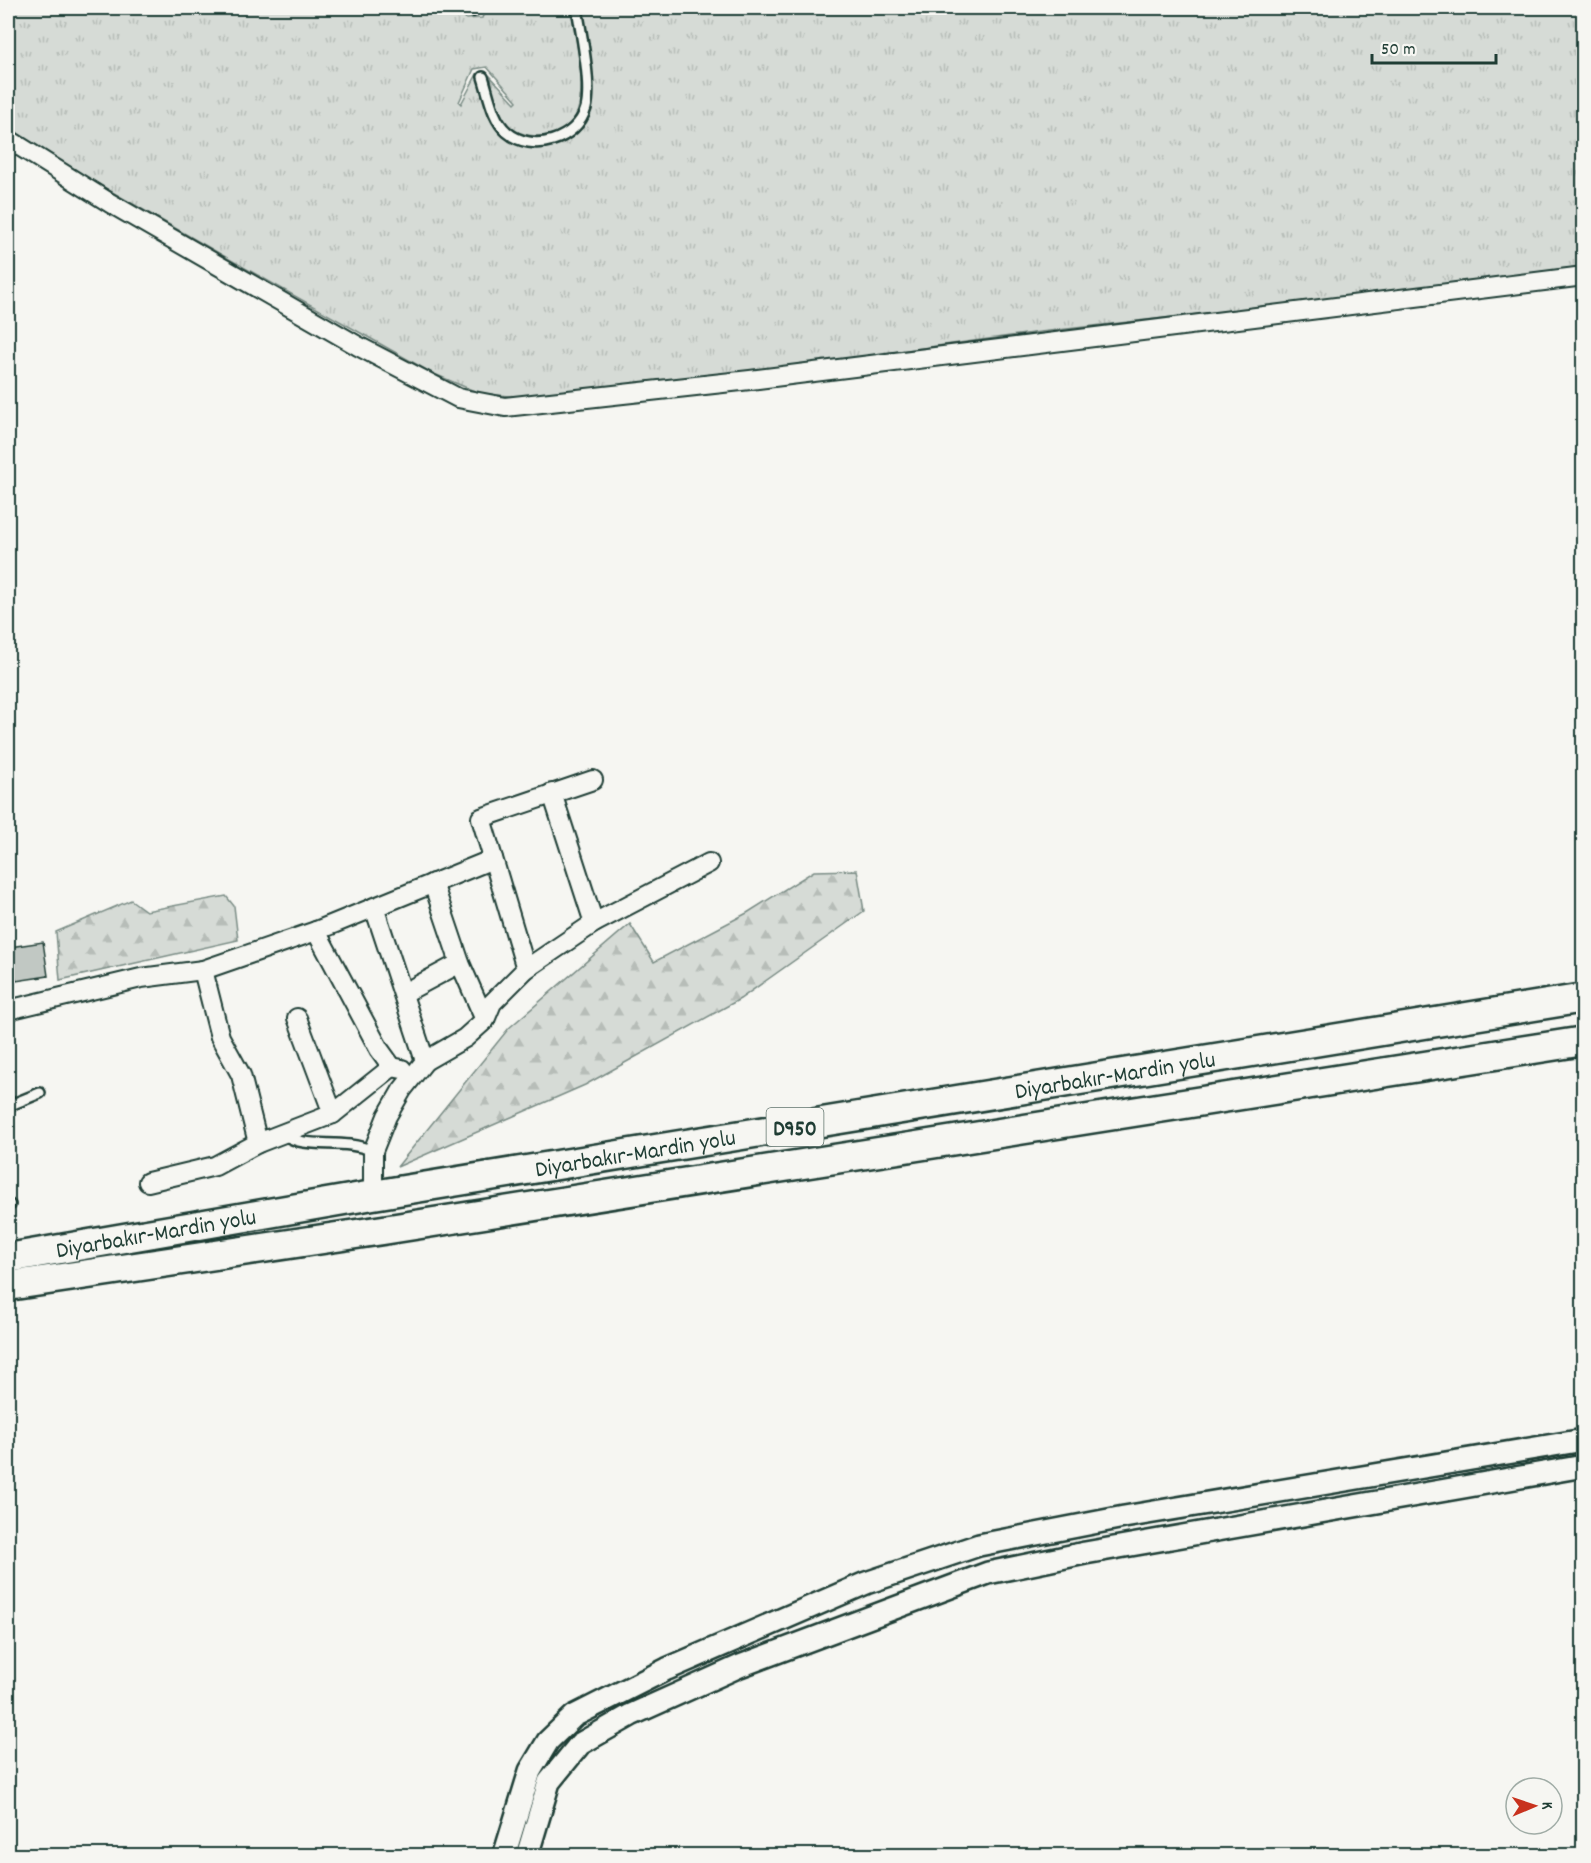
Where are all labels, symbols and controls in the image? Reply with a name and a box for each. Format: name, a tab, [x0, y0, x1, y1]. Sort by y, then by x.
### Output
scale bar	[1372, 27, 1496, 65]
text: 50 m	[1381, 38, 1416, 63]
street label: Diyarbakır-Mardin yolu	[1013, 1044, 1218, 1110]
road number: D950	[766, 1108, 824, 1146]
street label: Diyarbakır-Mardin yolu	[533, 1122, 738, 1188]
street label: Diyarbakır-Mardin yolu	[54, 1201, 259, 1269]
north arrow	[1504, 1776, 1564, 1836]
text: K	[1535, 1801, 1558, 1810]

